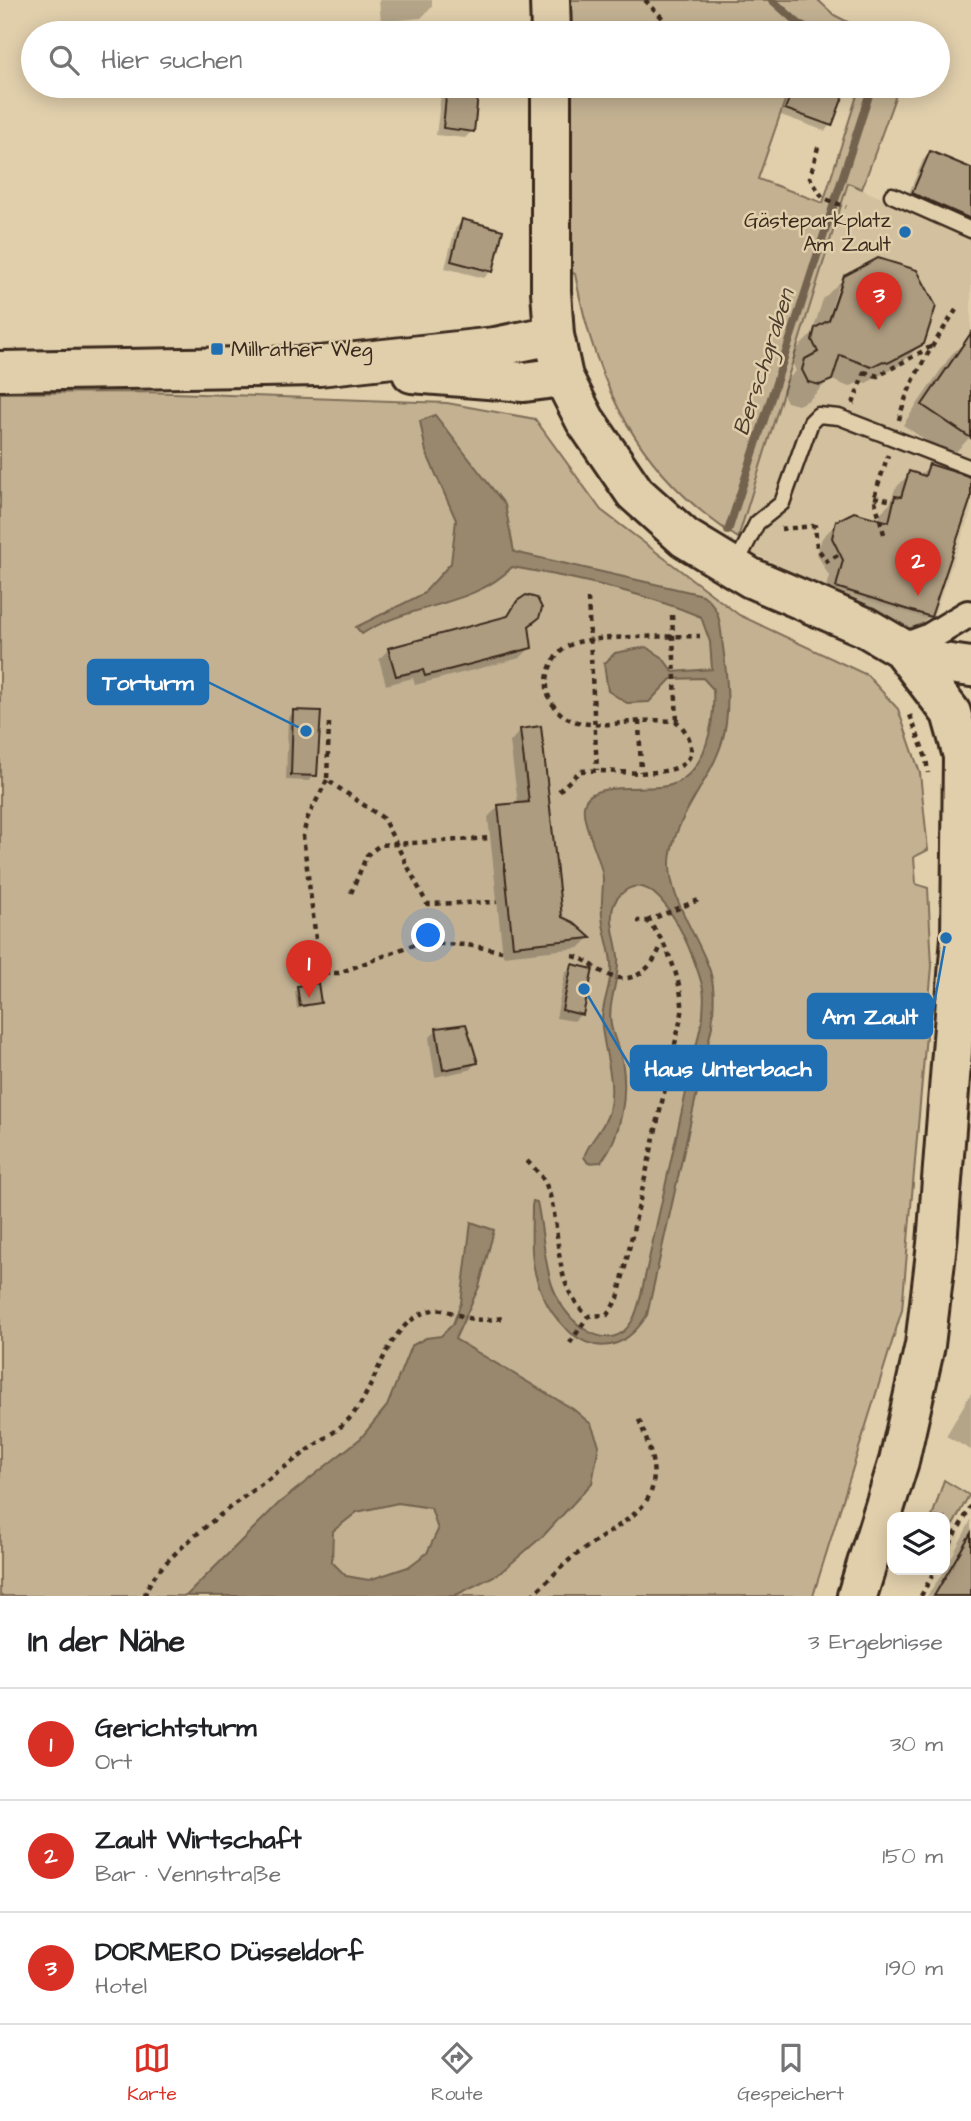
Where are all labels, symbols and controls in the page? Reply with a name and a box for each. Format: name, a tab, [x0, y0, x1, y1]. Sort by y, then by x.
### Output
search box	[21, 21, 950, 98]
icon: search	[45, 41, 83, 79]
text: Hier suchen	[101, 42, 242, 78]
place label: Gästeparkplatz Am Zault	[744, 206, 892, 259]
marker: Gästeparkplatz Am Zault	[897, 224, 913, 240]
pin: 3	[856, 272, 902, 330]
water label: Berschgraben	[725, 283, 804, 440]
place label: Millrather Weg	[231, 335, 373, 366]
marker: Millrather Weg	[209, 341, 225, 357]
pin: 2	[895, 538, 941, 596]
callout: Torturm	[88, 660, 208, 704]
text: Torturm	[101, 667, 195, 699]
your location	[411, 918, 445, 952]
pin: 1	[286, 940, 332, 998]
callout: Am Zault	[808, 994, 932, 1038]
text: Am Zault	[822, 1001, 919, 1033]
callout: Haus Unterbach	[631, 1046, 826, 1090]
text: Haus Unterbach	[644, 1053, 812, 1085]
map controls	[887, 1512, 950, 1575]
button: layers	[887, 1512, 950, 1575]
text: In der Nähe	[28, 1621, 185, 1663]
text: 3 Ergebnisse	[808, 1626, 943, 1658]
text: Gerichtsturm	[95, 1710, 257, 1746]
text: 1	[50, 1728, 52, 1760]
text: 30 m	[890, 1728, 943, 1760]
text: Ort	[95, 1746, 132, 1778]
text: Zault Wirtschaft	[95, 1822, 302, 1858]
text: 2	[44, 1840, 58, 1872]
text: 150 m	[882, 1840, 943, 1872]
text: Bar · Vennstraße	[95, 1858, 281, 1890]
text: DORMERO Düsseldorf	[95, 1934, 363, 1970]
text: 3	[45, 1952, 57, 1984]
text: 190 m	[885, 1952, 943, 1984]
text: Hotel	[95, 1970, 147, 2002]
tab: Karte	[127, 2039, 177, 2108]
tab: Route	[431, 2039, 483, 2108]
tab: Gespeichert	[737, 2039, 844, 2108]

